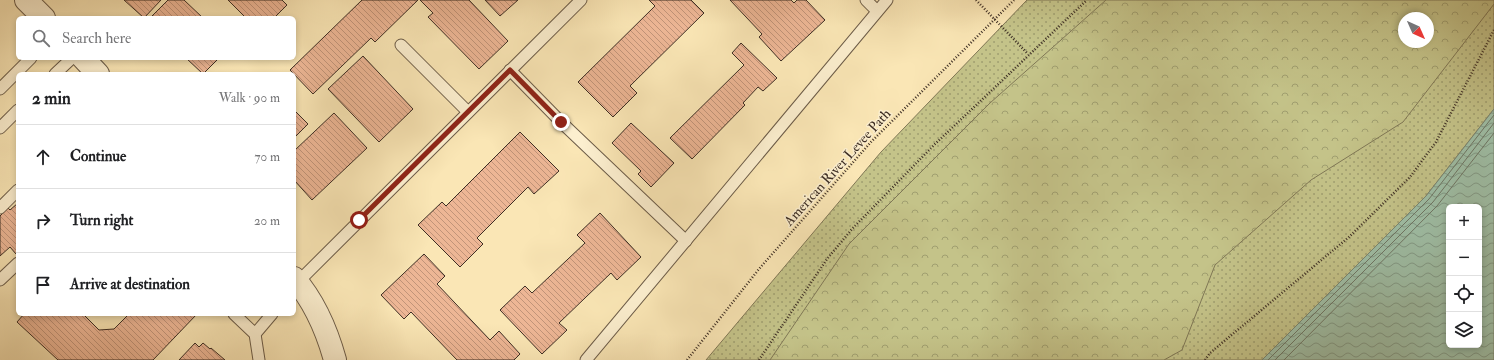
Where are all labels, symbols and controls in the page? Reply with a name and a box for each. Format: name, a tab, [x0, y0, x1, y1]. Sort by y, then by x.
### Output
north arrow	[1398, 12, 1434, 48]
search box	[16, 16, 296, 60]
icon: search	[30, 27, 52, 49]
text: Search here	[62, 29, 131, 48]
text: 2 min	[32, 88, 71, 109]
text: Walk · 90 m	[219, 90, 280, 106]
street label: American River Levee Path	[780, 105, 895, 230]
route end	[552, 113, 570, 131]
icon: ahead	[32, 146, 54, 168]
text: Continue	[70, 147, 126, 166]
text: 70 m	[255, 149, 280, 165]
map controls	[1446, 204, 1482, 348]
button: +	[1446, 204, 1482, 240]
icon: right	[32, 210, 54, 232]
text: Turn right	[70, 211, 133, 230]
route start	[350, 211, 368, 229]
text: 20 m	[254, 213, 280, 229]
button: −	[1446, 240, 1482, 276]
icon: arrive	[32, 274, 54, 296]
text: Arrive at destination	[70, 275, 190, 294]
button: locate	[1446, 276, 1482, 312]
button: layers	[1446, 312, 1482, 348]

